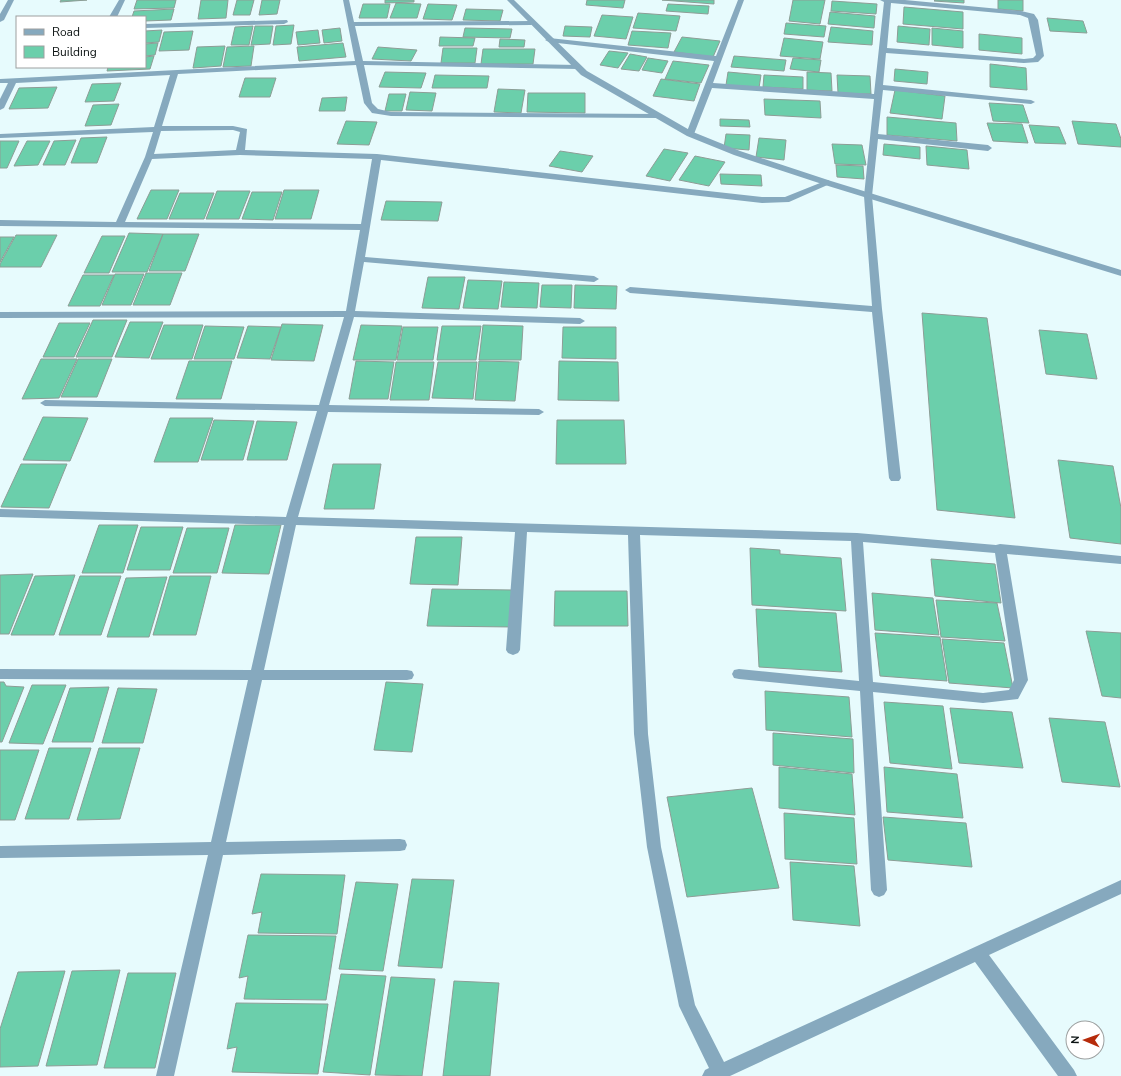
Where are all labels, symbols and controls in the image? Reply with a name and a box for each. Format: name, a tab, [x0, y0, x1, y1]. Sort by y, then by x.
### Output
legend	[16, 16, 146, 68]
text: Road	[52, 24, 80, 40]
text: Building	[52, 44, 97, 60]
north arrow	[1065, 1020, 1105, 1060]
text: N	[1068, 1035, 1083, 1044]

